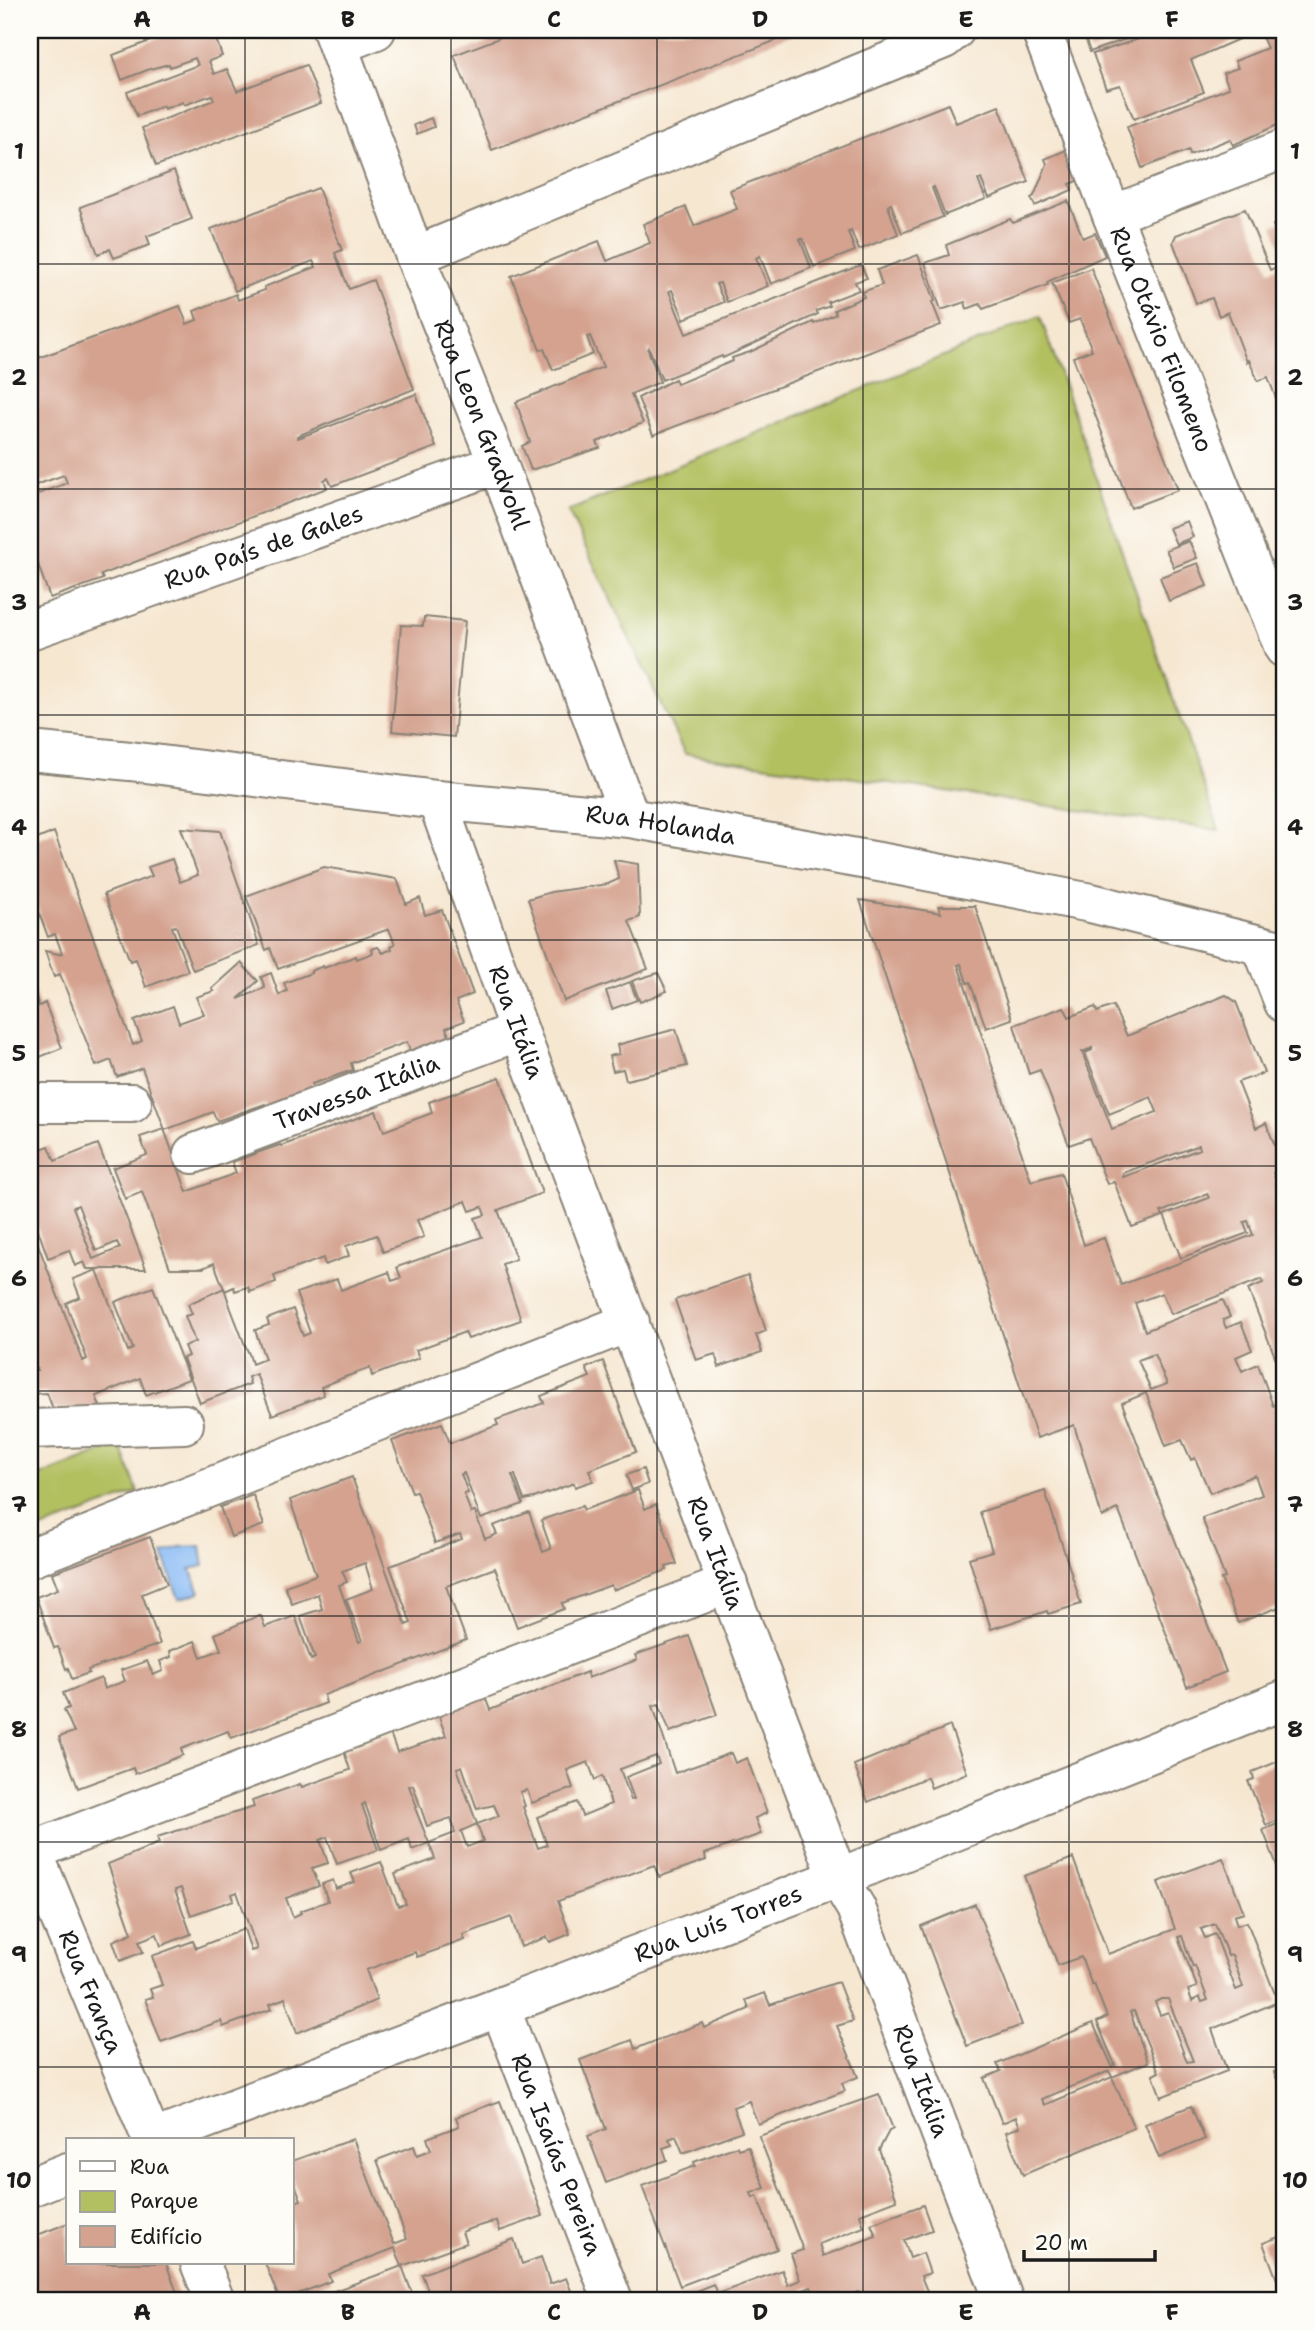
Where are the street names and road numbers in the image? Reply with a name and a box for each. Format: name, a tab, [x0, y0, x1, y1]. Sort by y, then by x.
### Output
street label: Rua Otávio Filomeno	[1102, 222, 1221, 457]
street label: Rua Leon Gradvohl	[426, 315, 537, 535]
street label: Rua País de Gales	[160, 497, 367, 597]
street label: Rua Holanda	[584, 798, 738, 852]
street label: Rua Itália	[481, 961, 552, 1084]
street label: Travessa Itália	[270, 1046, 444, 1138]
street label: Rua Itália	[680, 1492, 752, 1614]
street label: Rua Luís Torres	[630, 1877, 807, 1970]
street label: Rua França	[51, 1925, 131, 2059]
street label: Rua Itália	[885, 2020, 957, 2142]
street label: Rua Isaías Pereira	[503, 2049, 610, 2260]

